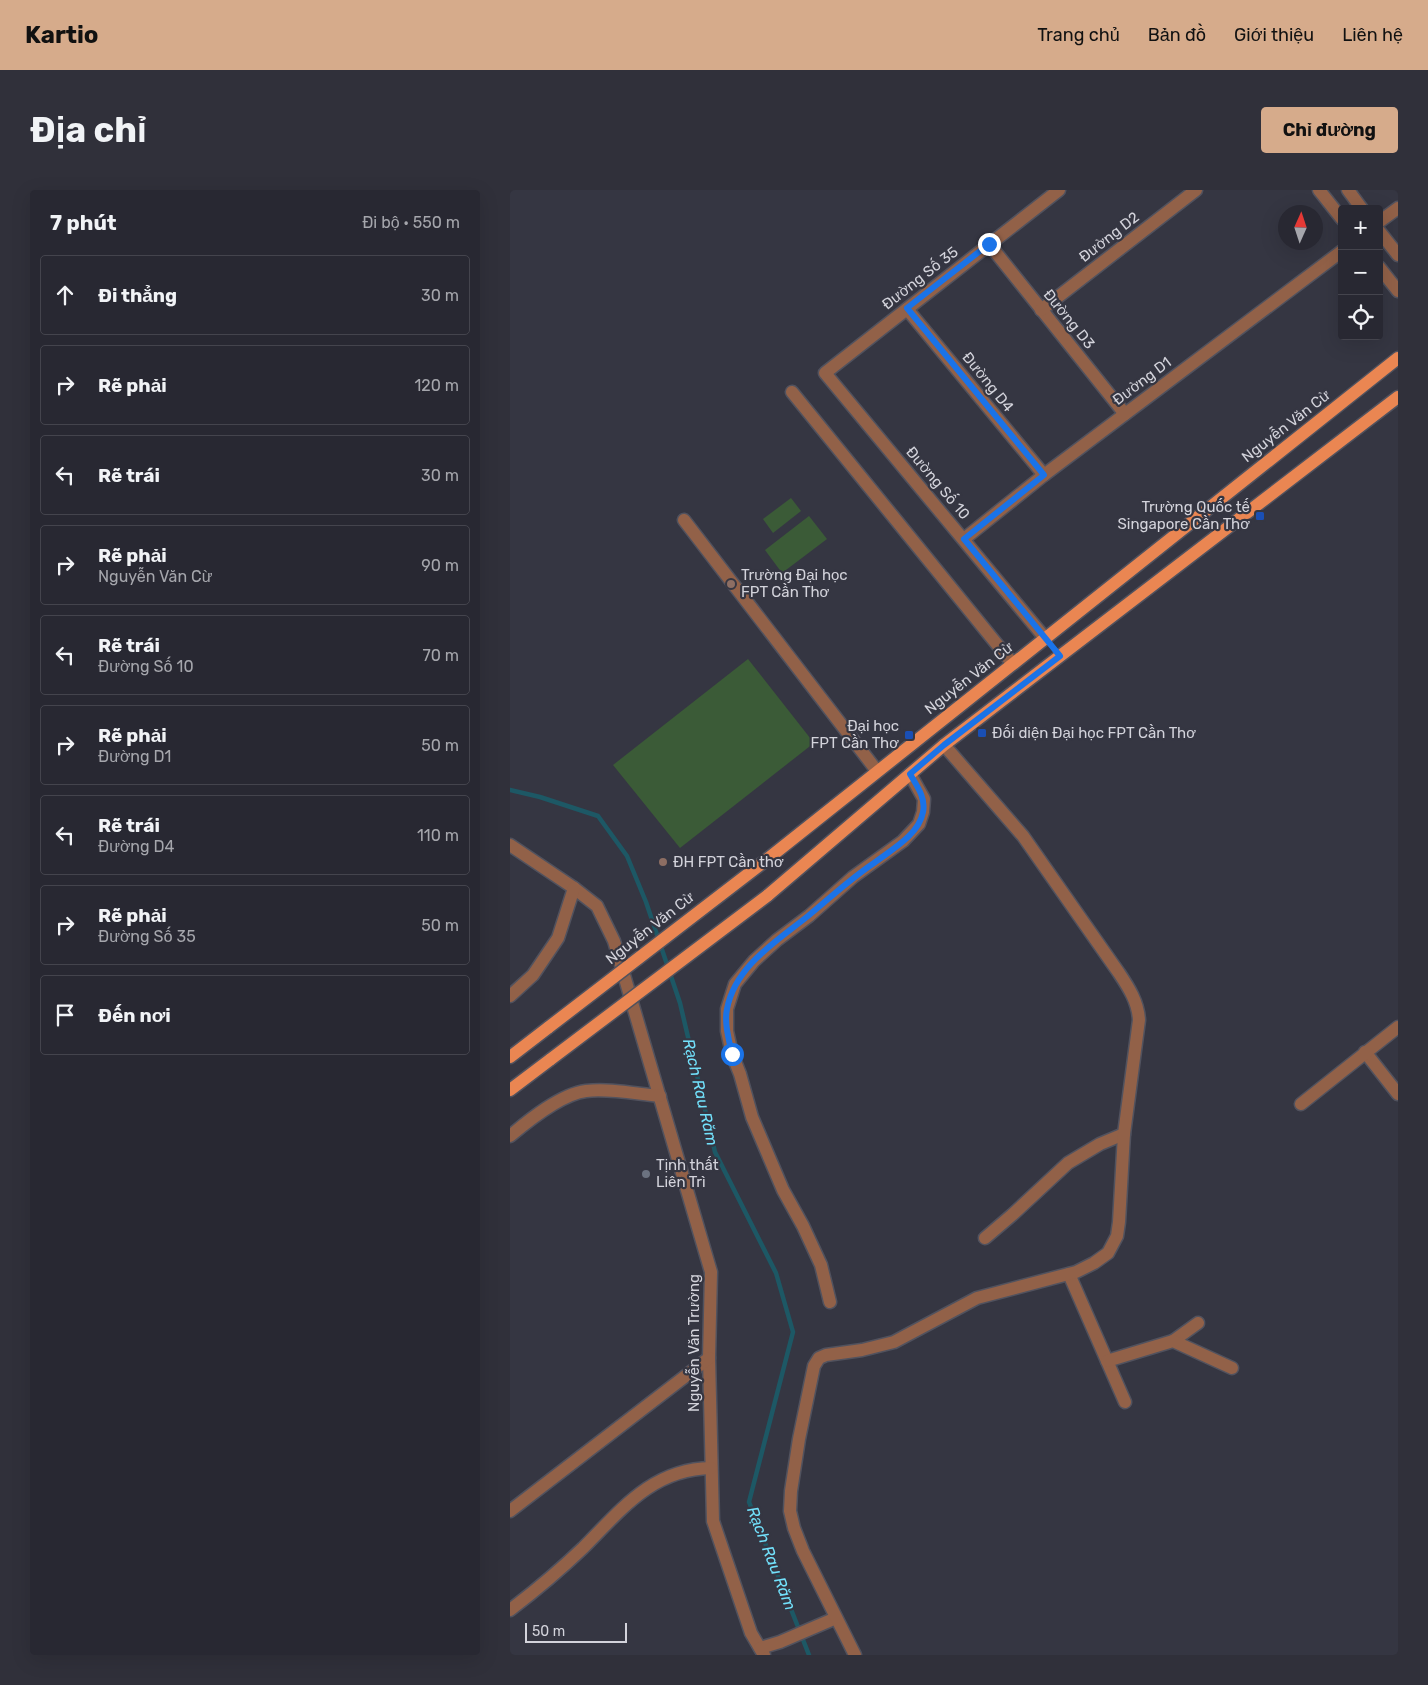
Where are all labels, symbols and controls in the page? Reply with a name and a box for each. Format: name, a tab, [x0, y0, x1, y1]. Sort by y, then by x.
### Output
text: Kartio	[25, 21, 99, 49]
text: Trang chủ	[1037, 24, 1120, 46]
text: Bản đồ	[1148, 24, 1206, 46]
text: Giới thiệu	[1234, 24, 1314, 46]
text: Liên hệ	[1342, 24, 1403, 46]
button: Chỉ đường	[1261, 107, 1398, 153]
text: Địa chỉ	[30, 109, 147, 151]
north arrow	[1278, 205, 1323, 250]
map controls	[1338, 205, 1383, 340]
button: +	[1338, 205, 1383, 250]
street label: Đường D2	[1075, 208, 1143, 266]
text: 7 phút	[50, 210, 117, 235]
text: Đi bộ · 550 m	[362, 213, 460, 232]
route end	[978, 233, 1001, 256]
street label: Đường Số 35	[878, 243, 962, 313]
button: −	[1338, 250, 1383, 295]
icon: ahead	[51, 281, 79, 309]
text: Đi thẳng	[98, 284, 177, 307]
text: 30 m	[421, 286, 459, 305]
street label: Đường D3	[1040, 286, 1098, 352]
button: locate	[1338, 295, 1383, 340]
street label: Đường D4	[958, 348, 1018, 416]
street label: Đường D1	[1109, 353, 1175, 409]
icon: right	[51, 371, 79, 399]
text: Rẽ phải	[98, 374, 167, 397]
text: 120 m	[414, 376, 459, 395]
street label: Nguyễn Văn Cừ	[1238, 386, 1334, 466]
street label: Đường Số 10	[902, 443, 974, 523]
icon: left	[51, 461, 79, 489]
text: Rẽ trái	[98, 464, 160, 487]
text: 30 m	[421, 466, 459, 485]
place label: Trường Quốc tế Singapore Cần Thơ	[1118, 498, 1250, 533]
marker: Trường Quốc tế Singapore Cần Thơ	[1254, 510, 1266, 522]
text: Rẽ phải	[98, 544, 167, 567]
icon: right	[51, 551, 79, 579]
text: 90 m	[421, 556, 459, 575]
place label: Trường Đại học FPT Cần Thơ	[741, 566, 848, 601]
text: Nguyễn Văn Cừ	[98, 567, 212, 586]
marker: Trường Đại học FPT Cần Thơ	[725, 578, 737, 590]
text: Rẽ trái	[98, 634, 160, 657]
street label: Nguyễn Văn Cừ	[921, 638, 1017, 718]
icon: left	[51, 641, 79, 669]
text: 70 m	[422, 646, 459, 665]
text: Đường Số 10	[98, 657, 194, 676]
place label: Đại học FPT Cần Thơ	[811, 717, 899, 752]
text: Rẽ phải	[98, 724, 167, 747]
place label: Đối diện Đại học FPT Cần Thơ	[992, 724, 1196, 742]
marker: Đối diện Đại học FPT Cần Thơ	[976, 727, 988, 739]
marker: Đại học FPT Cần Thơ	[903, 729, 915, 741]
icon: right	[51, 731, 79, 759]
text: 50 m	[421, 736, 459, 755]
text: Đường D1	[98, 747, 171, 766]
text: Rẽ trái	[98, 814, 160, 837]
icon: left	[51, 821, 79, 849]
text: 110 m	[417, 826, 459, 845]
text: Đường D4	[98, 837, 175, 856]
place label: ĐH FPT Cần thơ	[673, 853, 784, 871]
marker: ĐH FPT Cần thơ	[657, 856, 669, 868]
street label: Nguyễn Văn Cừ	[602, 888, 698, 968]
text: Rẽ phải	[98, 904, 167, 927]
icon: right	[51, 911, 79, 939]
text: 50 m	[421, 916, 459, 935]
text: Đường Số 35	[98, 927, 196, 946]
icon: arrive	[51, 1001, 79, 1029]
text: Đến nơi	[98, 1004, 171, 1027]
water label: Rạch Rau Răm	[679, 1037, 722, 1148]
route start	[721, 1043, 744, 1066]
place label: Tịnh thất Liên Trì	[656, 1156, 719, 1191]
marker: Tịnh thất Liên Trì	[640, 1168, 652, 1180]
street label: Nguyễn Văn Trường	[685, 1274, 703, 1412]
water label: Rạch Rau Răm	[743, 1504, 800, 1613]
scale bar	[525, 1620, 628, 1643]
text: 50 m	[532, 1623, 565, 1640]

